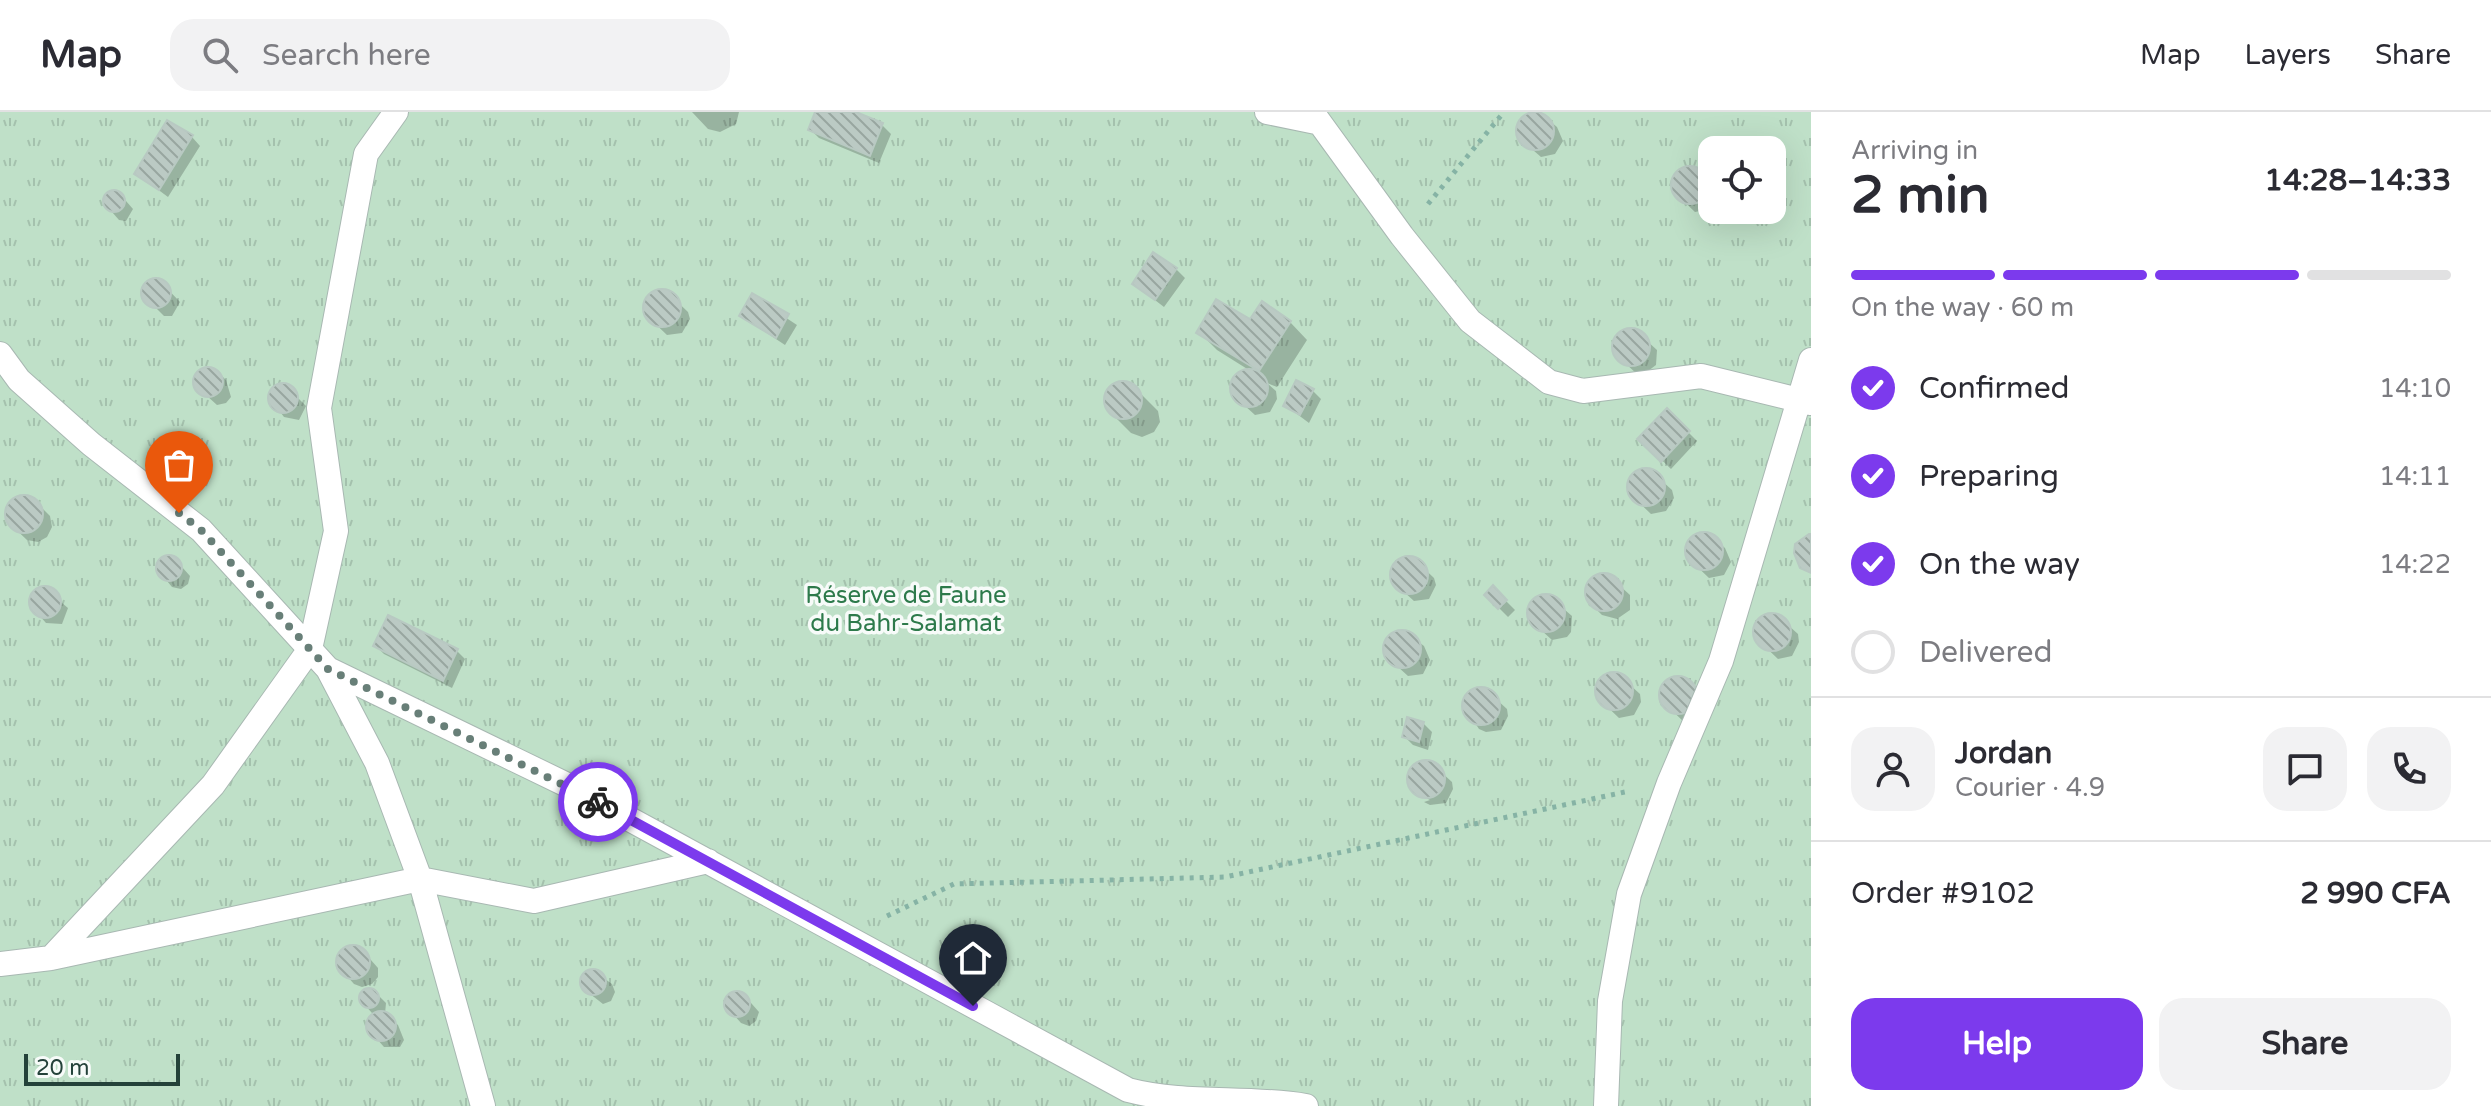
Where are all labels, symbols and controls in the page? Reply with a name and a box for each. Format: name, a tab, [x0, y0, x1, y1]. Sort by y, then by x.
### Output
search box	[170, 19, 730, 91]
text: Map	[40, 32, 122, 78]
icon: search	[198, 33, 242, 77]
text: Search here	[262, 37, 431, 74]
text: Map	[2140, 38, 2201, 72]
text: Layers	[2245, 38, 2331, 72]
text: Share	[2375, 38, 2451, 72]
text: Arriving in	[1851, 135, 1978, 166]
map controls	[1698, 136, 1786, 224]
button: locate	[1698, 136, 1786, 224]
text: 14:28–14:33	[2264, 162, 2451, 199]
text: 2 min	[1851, 164, 1990, 227]
text: On the way · 60 m	[1851, 292, 2074, 323]
icon: check	[1851, 366, 1895, 410]
text: Confirmed	[1919, 370, 2070, 407]
text: 14:10	[2379, 373, 2451, 404]
pin	[145, 431, 213, 513]
icon: bag	[157, 443, 201, 487]
icon: check	[1851, 454, 1895, 498]
text: Preparing	[1919, 458, 2059, 495]
text: 14:11	[2379, 461, 2451, 492]
icon: check	[1851, 542, 1895, 586]
text: On the way	[1919, 546, 2080, 583]
text: 14:22	[2379, 549, 2451, 580]
park label: Réserve de Faune du Bahr-Salamat	[805, 581, 1007, 638]
text: Delivered	[1919, 634, 2053, 671]
button: person	[1851, 727, 1935, 811]
button: chat	[2263, 727, 2347, 811]
button: phone	[2367, 727, 2451, 811]
text: Jordan	[1955, 735, 2052, 772]
courier	[558, 762, 638, 842]
text: Courier · 4.9	[1955, 772, 2105, 803]
icon: bike	[576, 780, 620, 824]
text: Order #9102	[1851, 875, 2035, 912]
text: 2 990 CFA	[2300, 875, 2451, 912]
pin	[939, 924, 1007, 1006]
icon: home	[951, 936, 995, 980]
button: Help	[1851, 998, 2143, 1090]
button: Share	[2159, 998, 2451, 1090]
scale bar	[24, 1050, 180, 1086]
text: 20 m	[36, 1055, 90, 1081]

